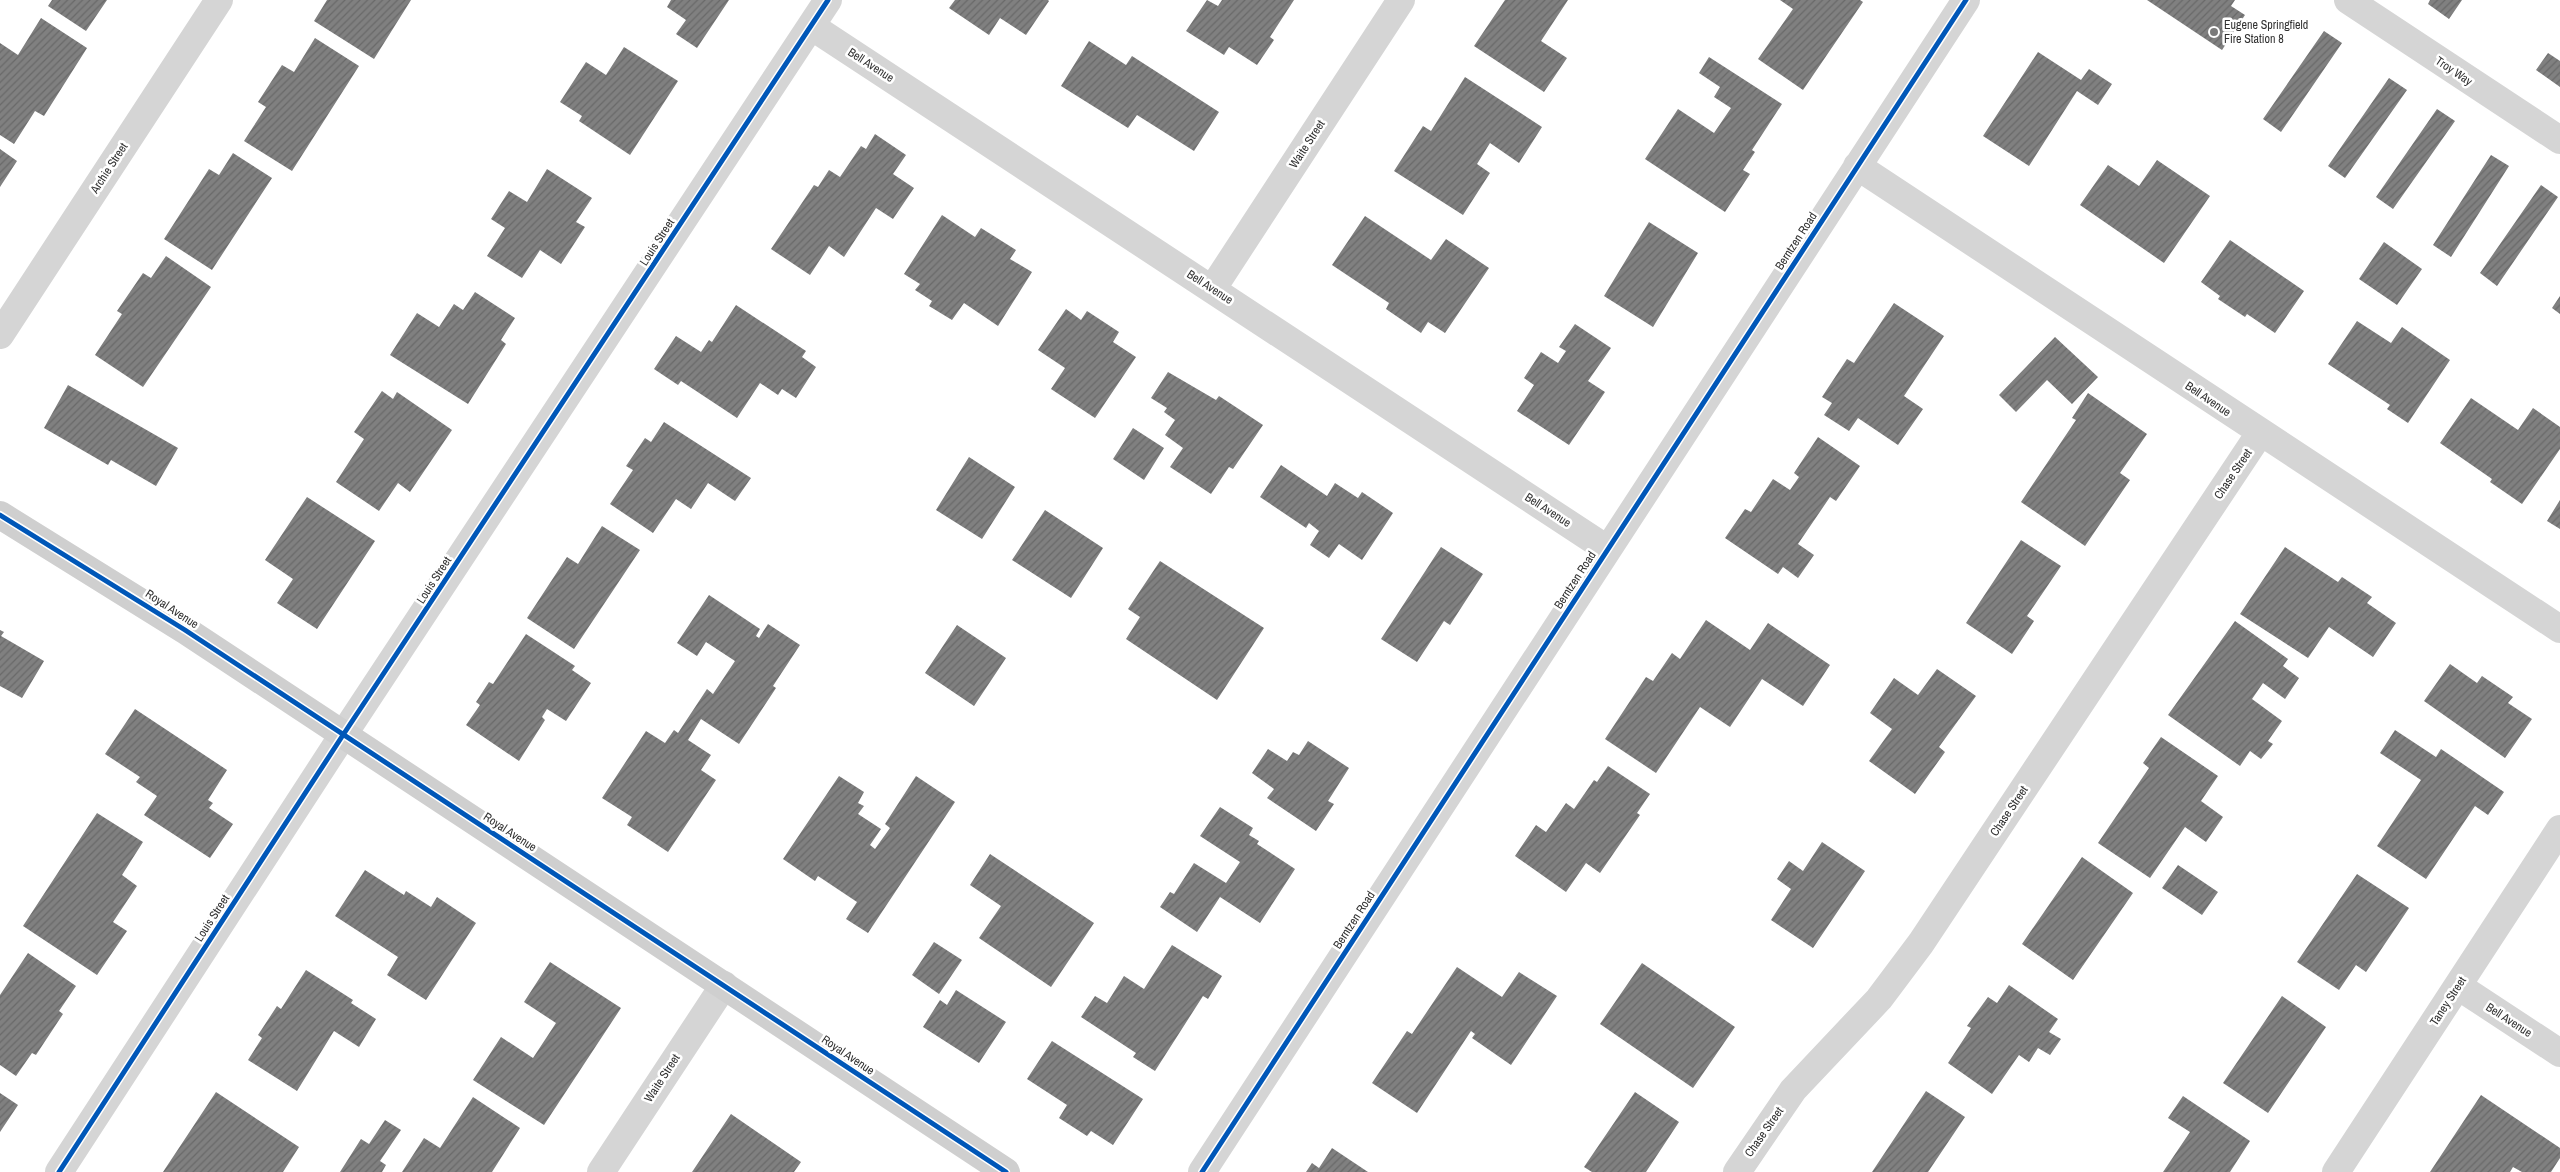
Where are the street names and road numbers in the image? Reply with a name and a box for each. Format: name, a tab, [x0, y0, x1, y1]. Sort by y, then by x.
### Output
street label: Bell Avenue	[845, 44, 897, 86]
street label: Troy Way	[2432, 53, 2476, 89]
street label: Waite Street	[1285, 117, 1329, 171]
street label: Archie Street	[86, 139, 131, 197]
street label: Berntzen Road	[1771, 209, 1821, 273]
street label: Louis Street	[636, 215, 678, 269]
street label: Bell Avenue	[1184, 266, 1236, 308]
street label: Bell Avenue	[2182, 378, 2234, 420]
street label: Chase Street	[2210, 446, 2256, 502]
street label: Bell Avenue	[1522, 489, 1574, 531]
street label: Berntzen Road	[1550, 548, 1600, 612]
street label: Louis Street	[413, 553, 455, 607]
street label: Royal Avenue	[142, 586, 202, 632]
street label: Chase Street	[1986, 783, 2032, 839]
street label: Royal Avenue	[480, 809, 540, 855]
street label: Berntzen Road	[1329, 888, 1379, 952]
street label: Louis Street	[191, 891, 233, 945]
street label: Taney Street	[2426, 973, 2470, 1029]
street label: Bell Avenue	[2483, 999, 2535, 1041]
street label: Royal Avenue	[818, 1031, 878, 1079]
street label: Waite Street	[640, 1051, 684, 1105]
street label: Chase Street	[1741, 1104, 1787, 1160]

